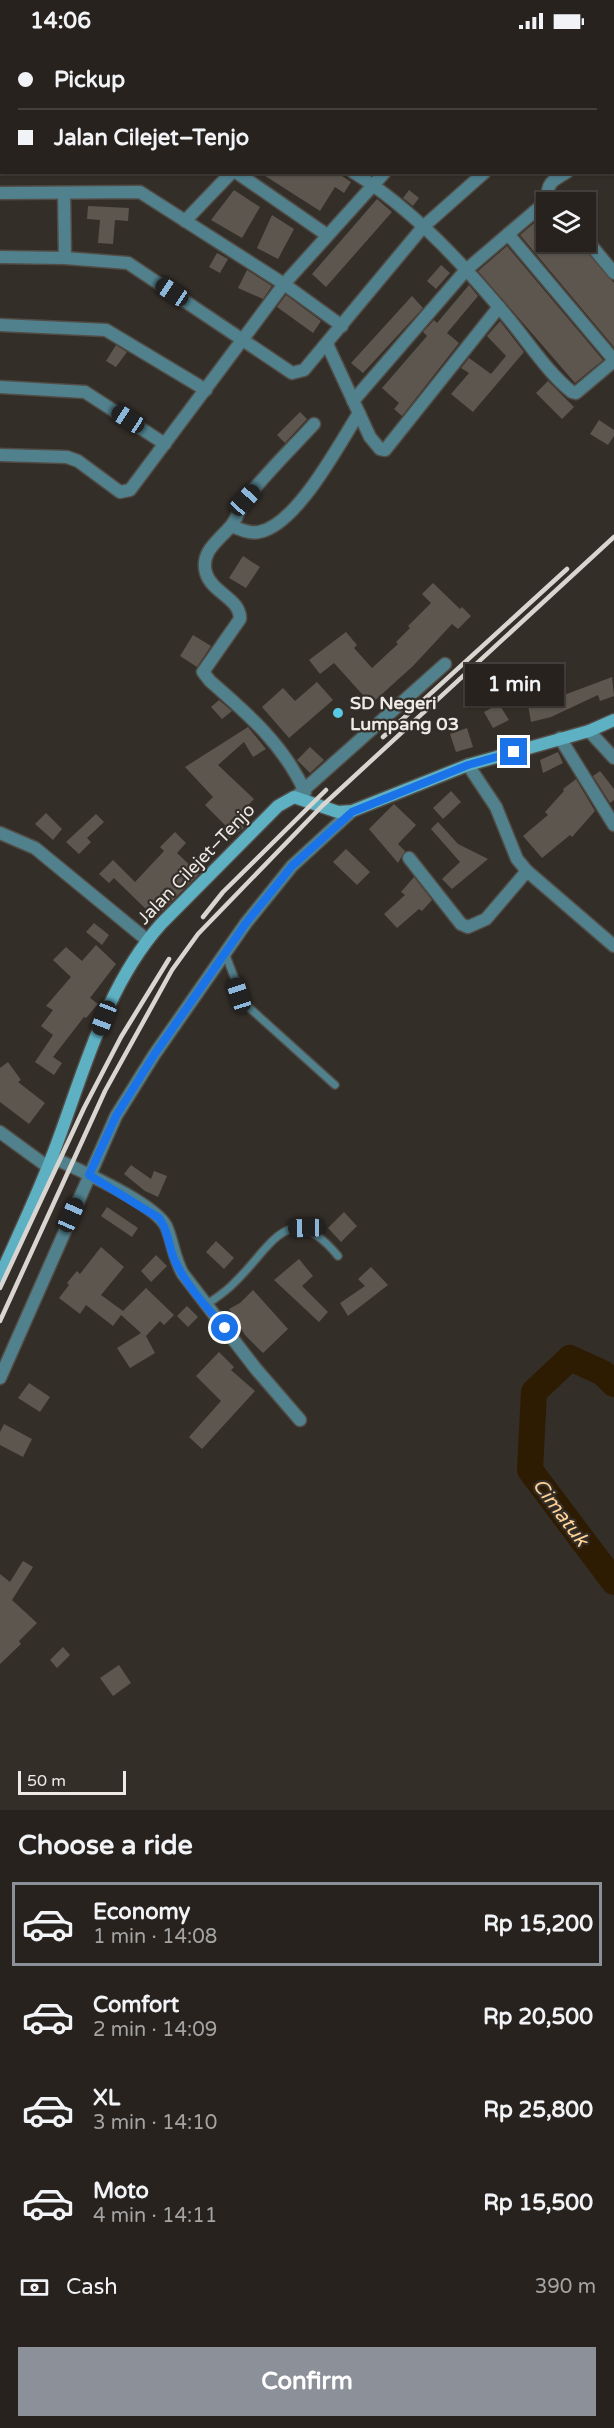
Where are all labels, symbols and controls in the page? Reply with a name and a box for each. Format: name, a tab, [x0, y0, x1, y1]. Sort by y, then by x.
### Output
text: 14:06	[30, 8, 91, 34]
text: Pickup	[54, 67, 125, 93]
text: Jalan Cilejet–Tenjo	[54, 125, 249, 151]
map controls	[536, 192, 596, 252]
button: layers	[536, 192, 596, 252]
car	[152, 274, 192, 310]
car	[108, 402, 148, 436]
car	[226, 481, 264, 519]
callout: 1 min	[464, 665, 564, 707]
text: 1 min	[488, 673, 541, 697]
place label: SD Negeri Lumpang 03	[350, 692, 459, 735]
marker: SD Negeri Lumpang 03	[331, 706, 345, 720]
route end	[500, 738, 527, 765]
street label: Jalan Cilejet–Tenjo	[133, 799, 259, 929]
car	[225, 975, 253, 1015]
car	[89, 998, 119, 1038]
car	[55, 1195, 87, 1235]
car	[288, 1219, 324, 1237]
route start	[211, 1314, 238, 1341]
water label: Cimatuk	[527, 1474, 595, 1553]
scale bar	[18, 1768, 126, 1796]
text: 50 m	[27, 1771, 66, 1791]
text: Choose a ride	[18, 1829, 193, 1862]
icon: car	[21, 1897, 75, 1951]
text: Economy	[93, 1899, 190, 1925]
text: Rp 15,200	[483, 1911, 593, 1937]
text: 1 min · 14:08	[93, 1925, 217, 1949]
icon: car	[21, 1990, 75, 2044]
text: Comfort	[93, 1992, 179, 2018]
text: Rp 20,500	[483, 2004, 593, 2030]
text: 2 min · 14:09	[93, 2018, 217, 2042]
icon: car	[21, 2083, 75, 2137]
text: XL	[93, 2085, 120, 2111]
text: Rp 25,800	[483, 2097, 593, 2123]
text: 3 min · 14:10	[93, 2111, 217, 2135]
icon: car	[21, 2176, 75, 2230]
text: Moto	[93, 2178, 149, 2204]
text: Rp 15,500	[483, 2190, 593, 2216]
text: 4 min · 14:11	[93, 2204, 217, 2228]
icon: cash	[18, 2271, 51, 2304]
text: Cash	[66, 2274, 118, 2300]
text: 390 m	[535, 2275, 596, 2299]
button: Confirm	[18, 2347, 596, 2416]

